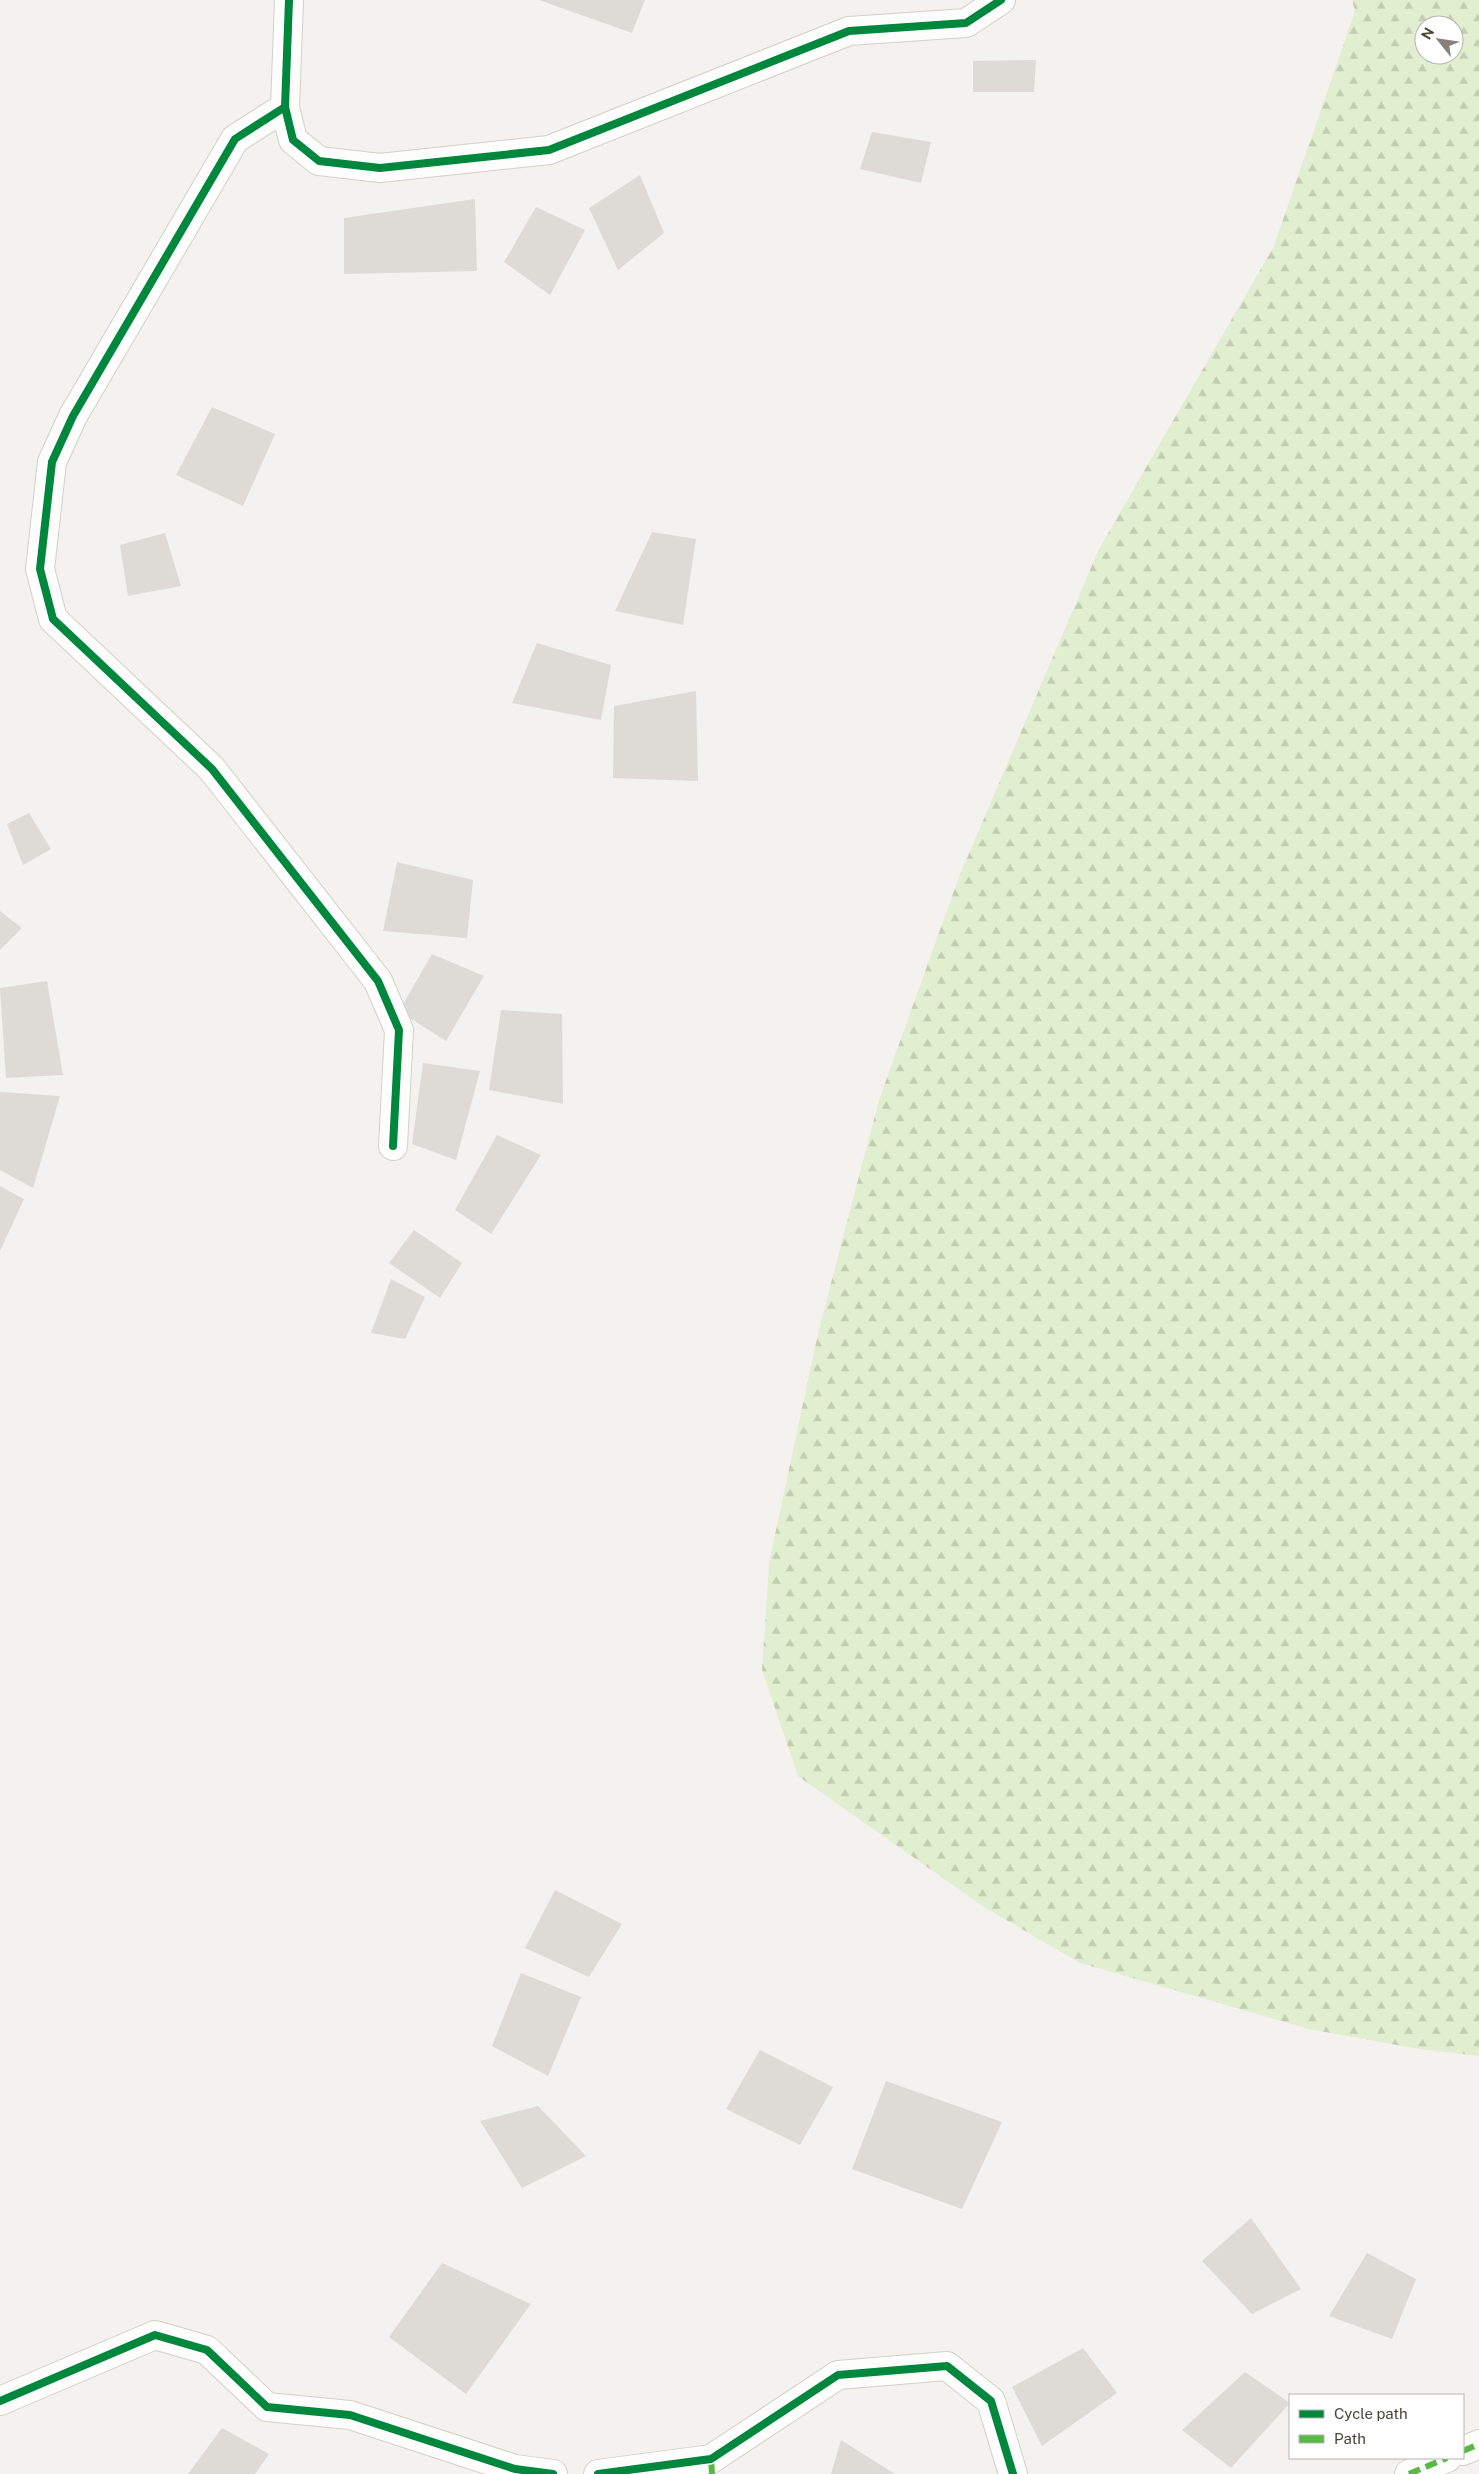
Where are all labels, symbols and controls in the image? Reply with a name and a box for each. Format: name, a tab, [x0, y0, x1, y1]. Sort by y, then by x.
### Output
north arrow	[1414, 15, 1464, 65]
text: N	[1418, 25, 1437, 42]
legend	[1289, 2394, 1464, 2459]
text: Cycle path	[1334, 2405, 1408, 2422]
text: Path	[1334, 2430, 1366, 2447]

